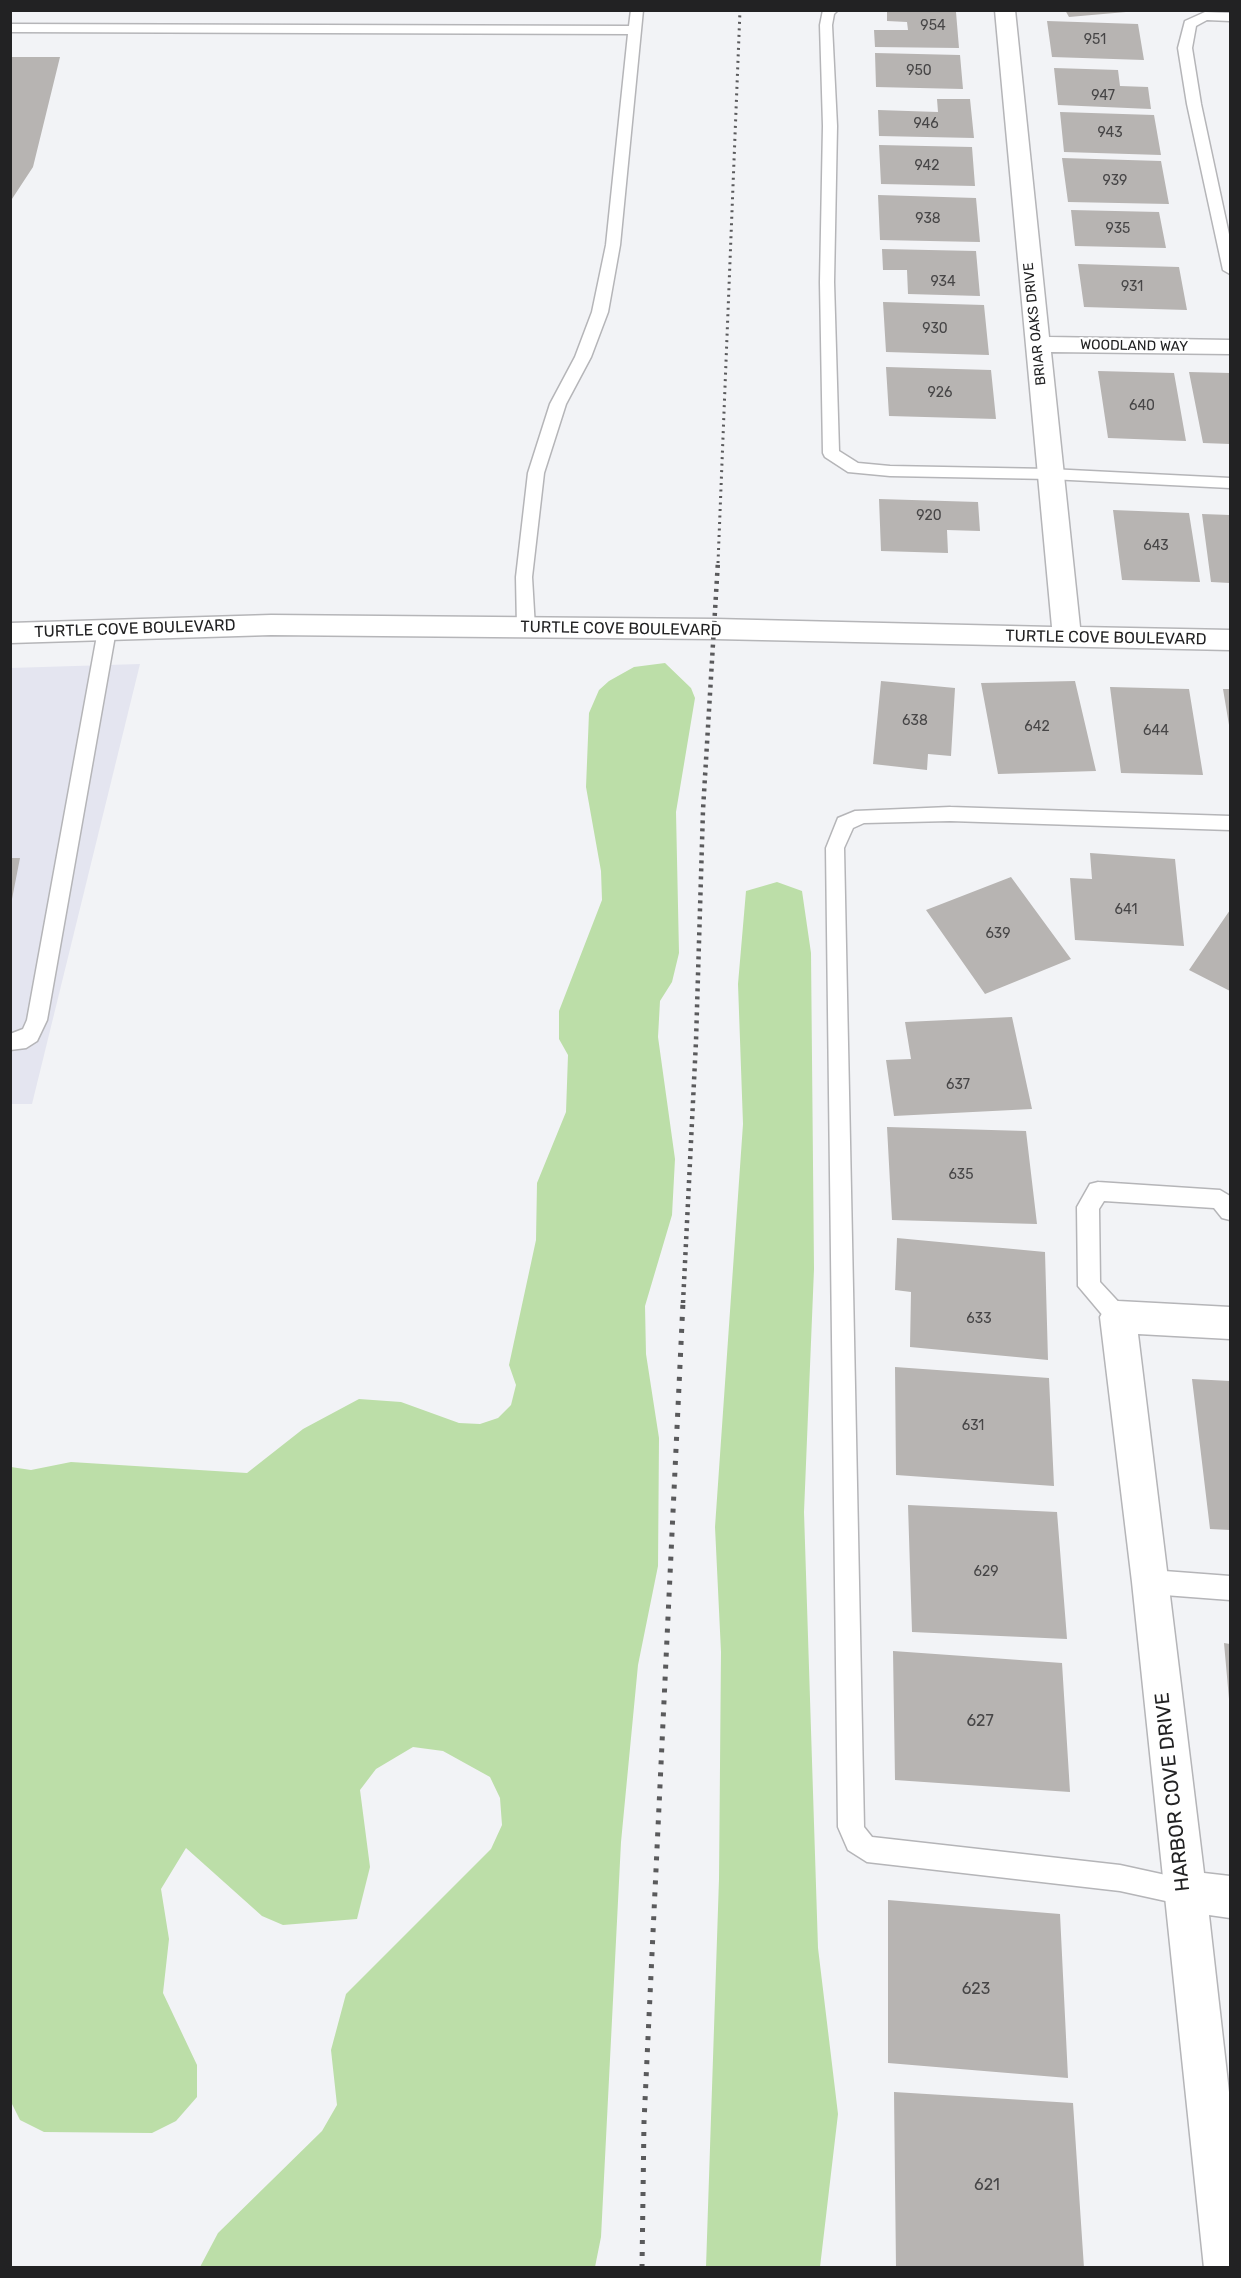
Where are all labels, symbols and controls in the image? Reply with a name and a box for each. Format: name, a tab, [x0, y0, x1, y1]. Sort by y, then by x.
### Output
house number: 954	[920, 18, 946, 34]
house number: 951	[1084, 32, 1106, 48]
house number: 950	[906, 63, 932, 79]
house number: 947	[1091, 88, 1115, 104]
house number: 946	[913, 116, 939, 132]
house number: 943	[1097, 125, 1123, 141]
house number: 942	[914, 158, 940, 174]
house number: 939	[1103, 173, 1127, 189]
house number: 938	[915, 211, 941, 227]
house number: 935	[1106, 221, 1130, 237]
street label: BRIAR OAKS DRIVE	[1020, 262, 1050, 386]
house number: 934	[930, 274, 956, 290]
house number: 931	[1121, 279, 1143, 295]
house number: 930	[922, 321, 948, 337]
street label: WOODLAND WAY	[1080, 337, 1188, 355]
house number: 926	[928, 385, 952, 401]
house number: 640	[1129, 398, 1155, 414]
house number: 920	[916, 508, 942, 524]
house number: 643	[1143, 538, 1169, 554]
street label: TURTLE COVE BOULEVARD	[34, 616, 236, 642]
street label: TURTLE COVE BOULEVARD	[520, 618, 722, 640]
street label: TURTLE COVE BOULEVARD	[1005, 627, 1207, 649]
house number: 638	[902, 713, 928, 729]
house number: 642	[1024, 719, 1050, 735]
house number: 644	[1143, 723, 1169, 739]
house number: 641	[1115, 902, 1137, 918]
house number: 639	[985, 926, 1011, 942]
house number: 637	[946, 1077, 970, 1093]
house number: 635	[948, 1167, 974, 1183]
house number: 633	[966, 1311, 992, 1327]
house number: 631	[962, 1418, 984, 1434]
house number: 629	[974, 1564, 998, 1580]
street label: HARBOR COVE DRIVE	[1151, 1691, 1195, 1893]
house number: 627	[966, 1711, 994, 1731]
house number: 623	[962, 1979, 990, 1999]
house number: 621	[974, 2175, 1000, 2195]

